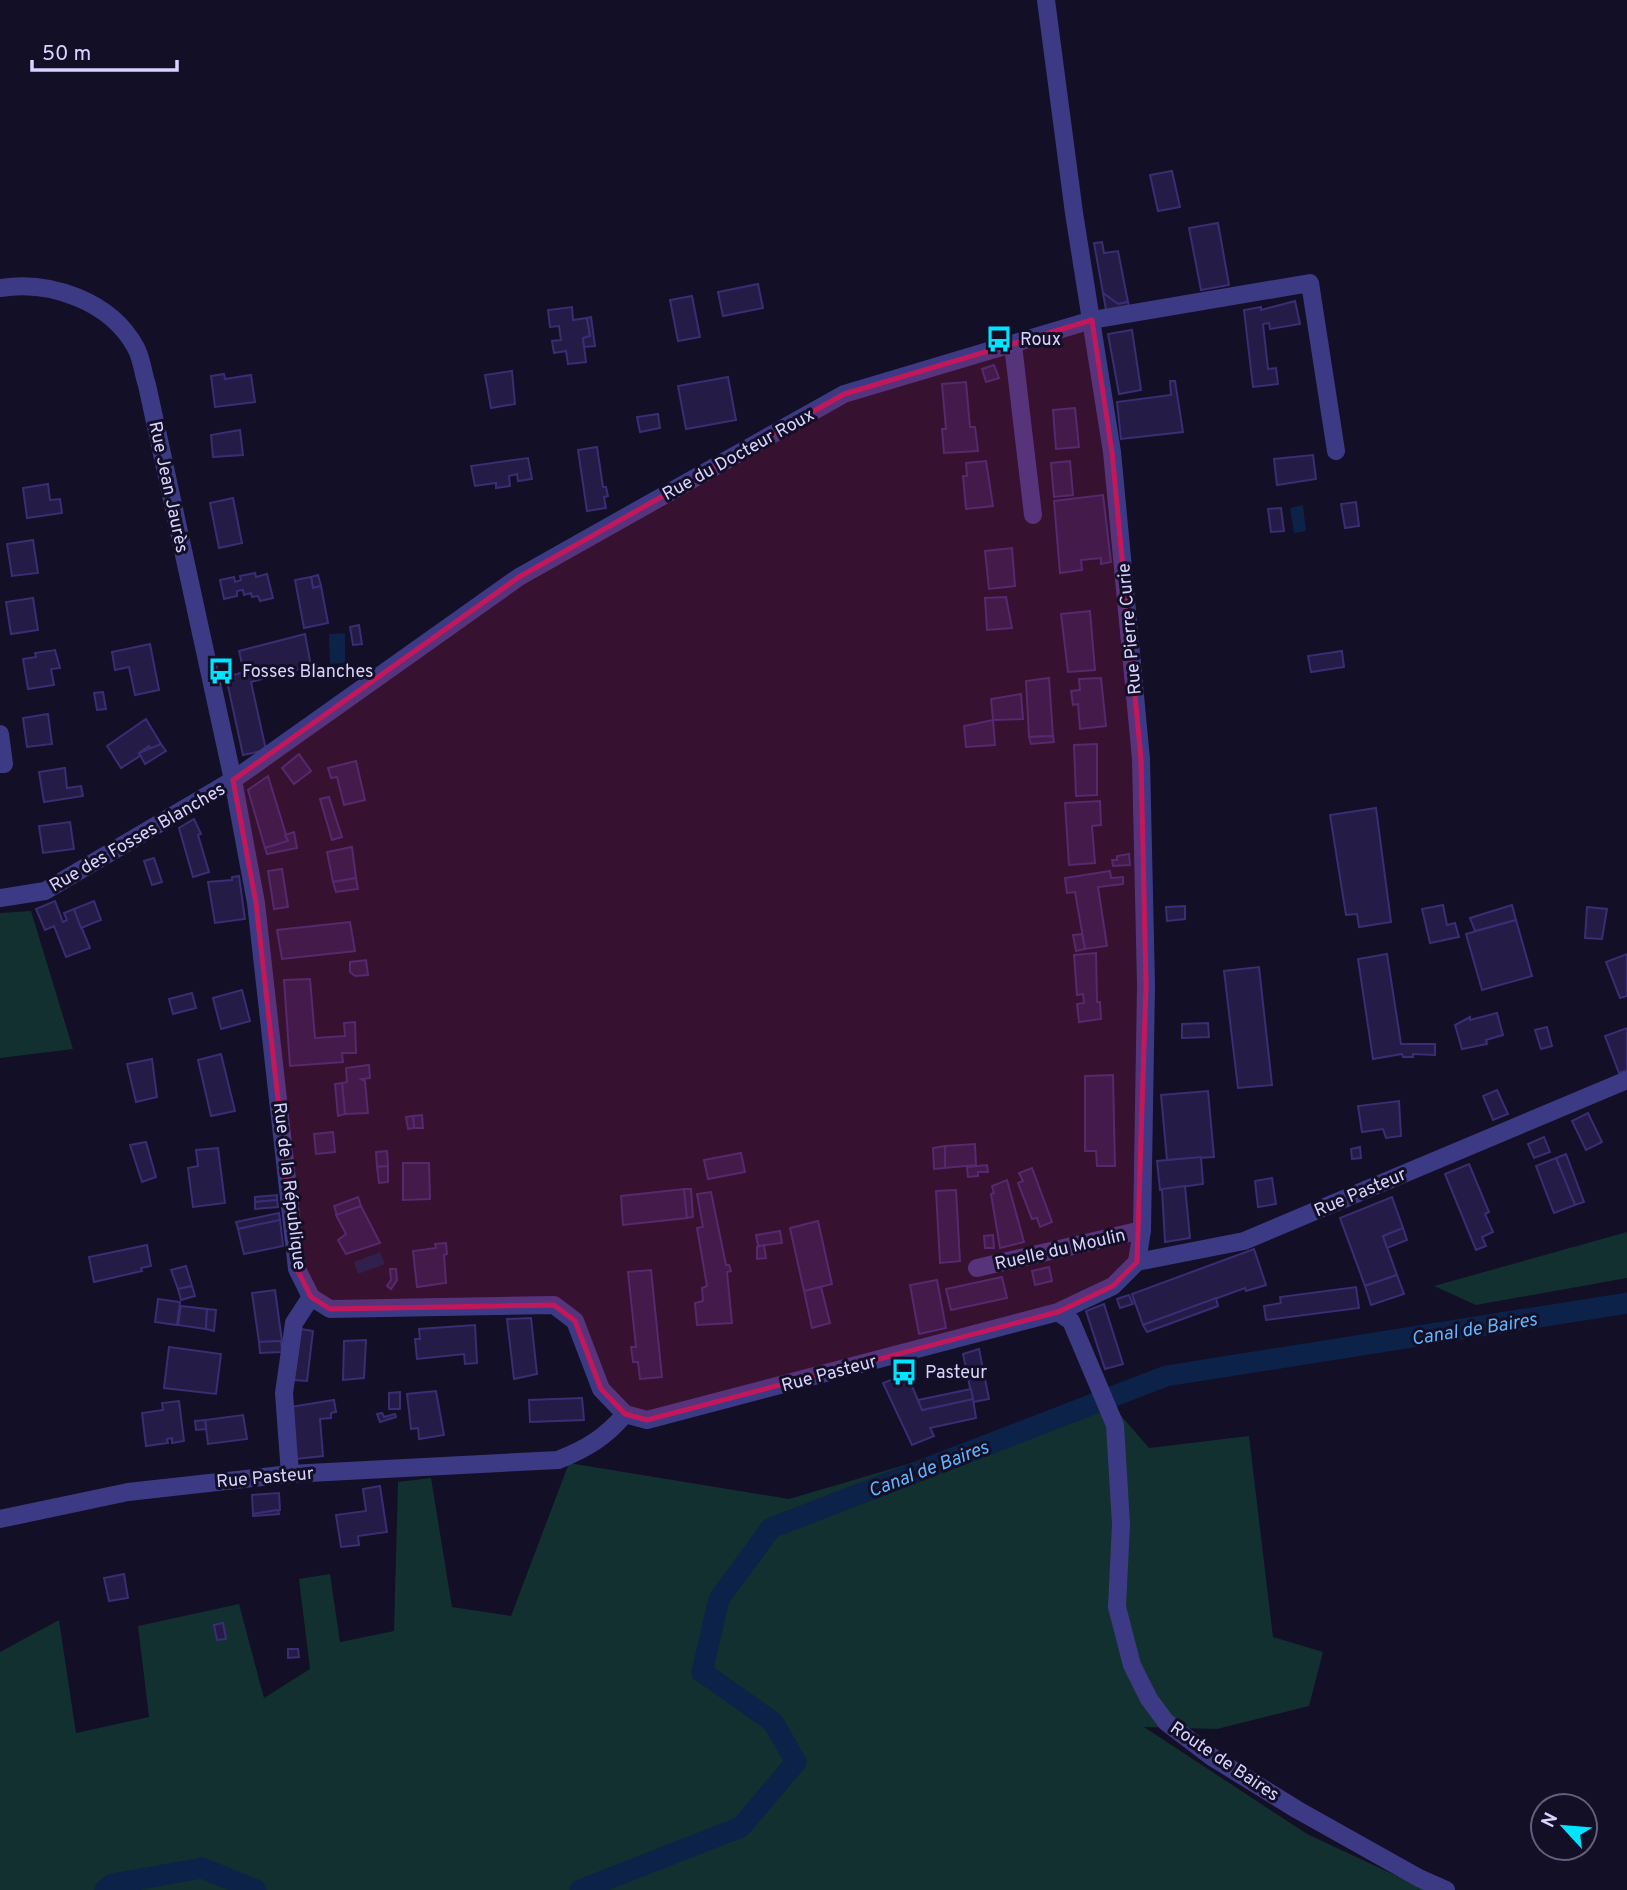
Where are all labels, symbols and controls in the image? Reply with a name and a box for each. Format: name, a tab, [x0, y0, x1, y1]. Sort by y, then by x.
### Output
scale bar	[32, 28, 177, 72]
text: 50 m	[42, 41, 91, 68]
bus stop icon: Roux	[984, 324, 1014, 354]
place label: Roux	[1020, 329, 1061, 352]
street label: Rue du Docteur Roux	[659, 404, 819, 507]
street label: Rue Jean Jaurès	[142, 419, 193, 555]
street label: Rue Pierre Curie	[1113, 562, 1148, 696]
bus stop icon: Fosses Blanches	[206, 656, 236, 686]
place label: Fosses Blanches	[242, 661, 373, 684]
street label: Rue des Fosses Blanches	[46, 778, 230, 898]
street label: Rue de la République	[267, 1101, 310, 1271]
street label: Rue Pasteur	[1311, 1164, 1410, 1223]
street label: Ruelle du Moulin	[993, 1224, 1128, 1277]
water label: Canal de Baires	[1410, 1308, 1539, 1352]
street label: Rue Pasteur	[779, 1351, 880, 1398]
bus stop icon: Pasteur	[889, 1357, 919, 1387]
place label: Pasteur	[925, 1362, 987, 1385]
water label: Canal de Baires	[865, 1436, 993, 1504]
street label: Rue Pasteur	[215, 1463, 315, 1494]
street label: Route de Baires	[1165, 1717, 1283, 1807]
north arrow	[1529, 1792, 1599, 1862]
text: N	[1537, 1809, 1564, 1832]

